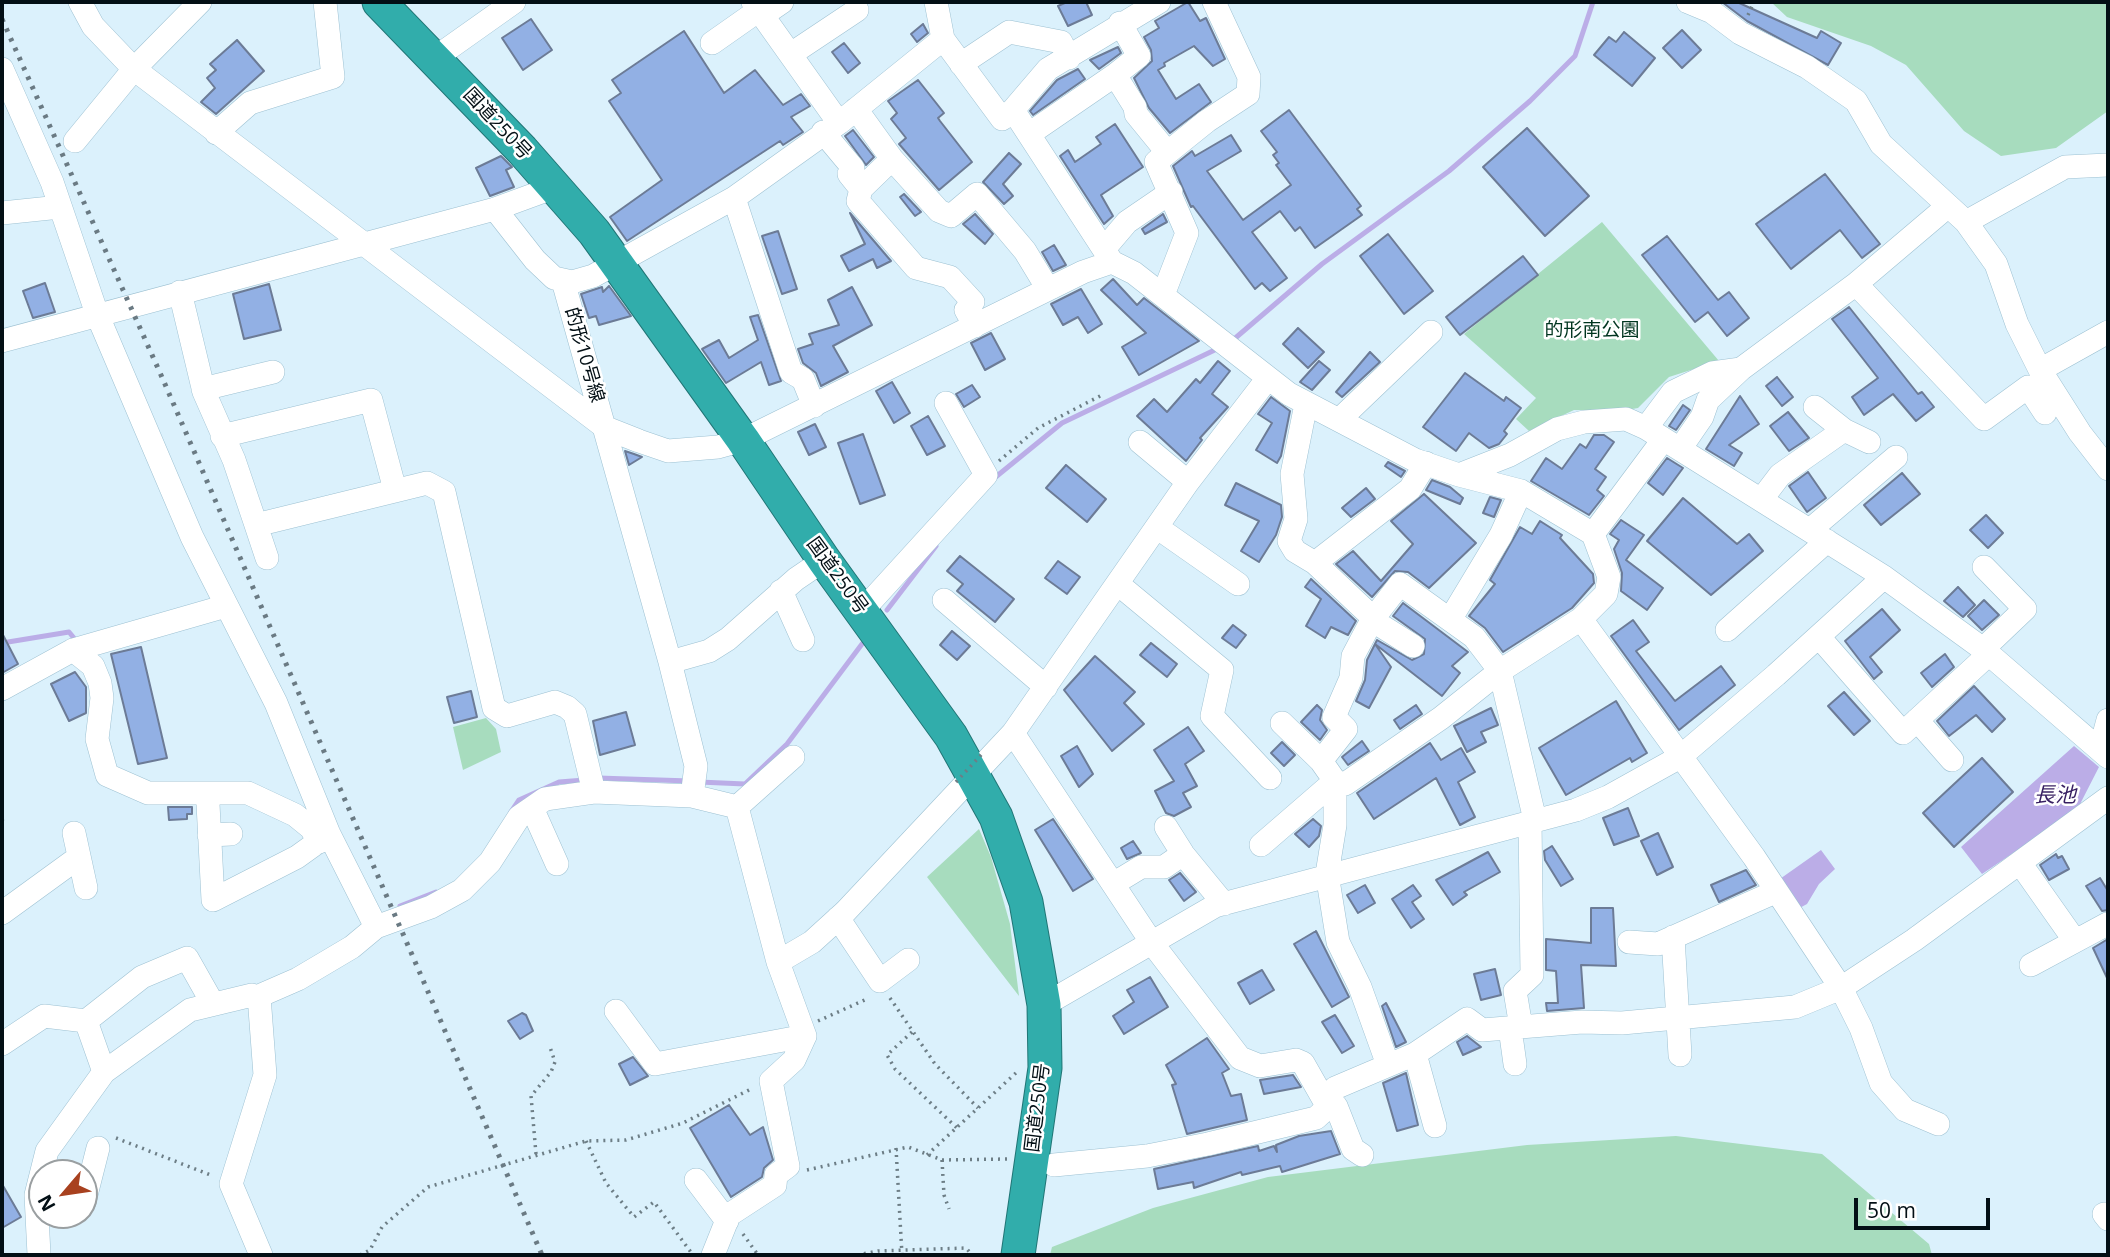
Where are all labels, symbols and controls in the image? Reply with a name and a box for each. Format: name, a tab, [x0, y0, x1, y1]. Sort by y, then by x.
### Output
street label: 国道250号	[458, 83, 536, 165]
street label: 的形10号線	[560, 305, 608, 405]
park label: 的形南公園	[1545, 320, 1639, 342]
street label: 国道250号	[801, 533, 873, 619]
water label: 長池	[2034, 783, 2076, 809]
street label: 国道250号	[1021, 1062, 1055, 1154]
north arrow	[28, 1159, 98, 1229]
scale bar	[1858, 1184, 1994, 1228]
text: N	[31, 1190, 62, 1216]
text: 50 m	[1867, 1196, 1916, 1224]

